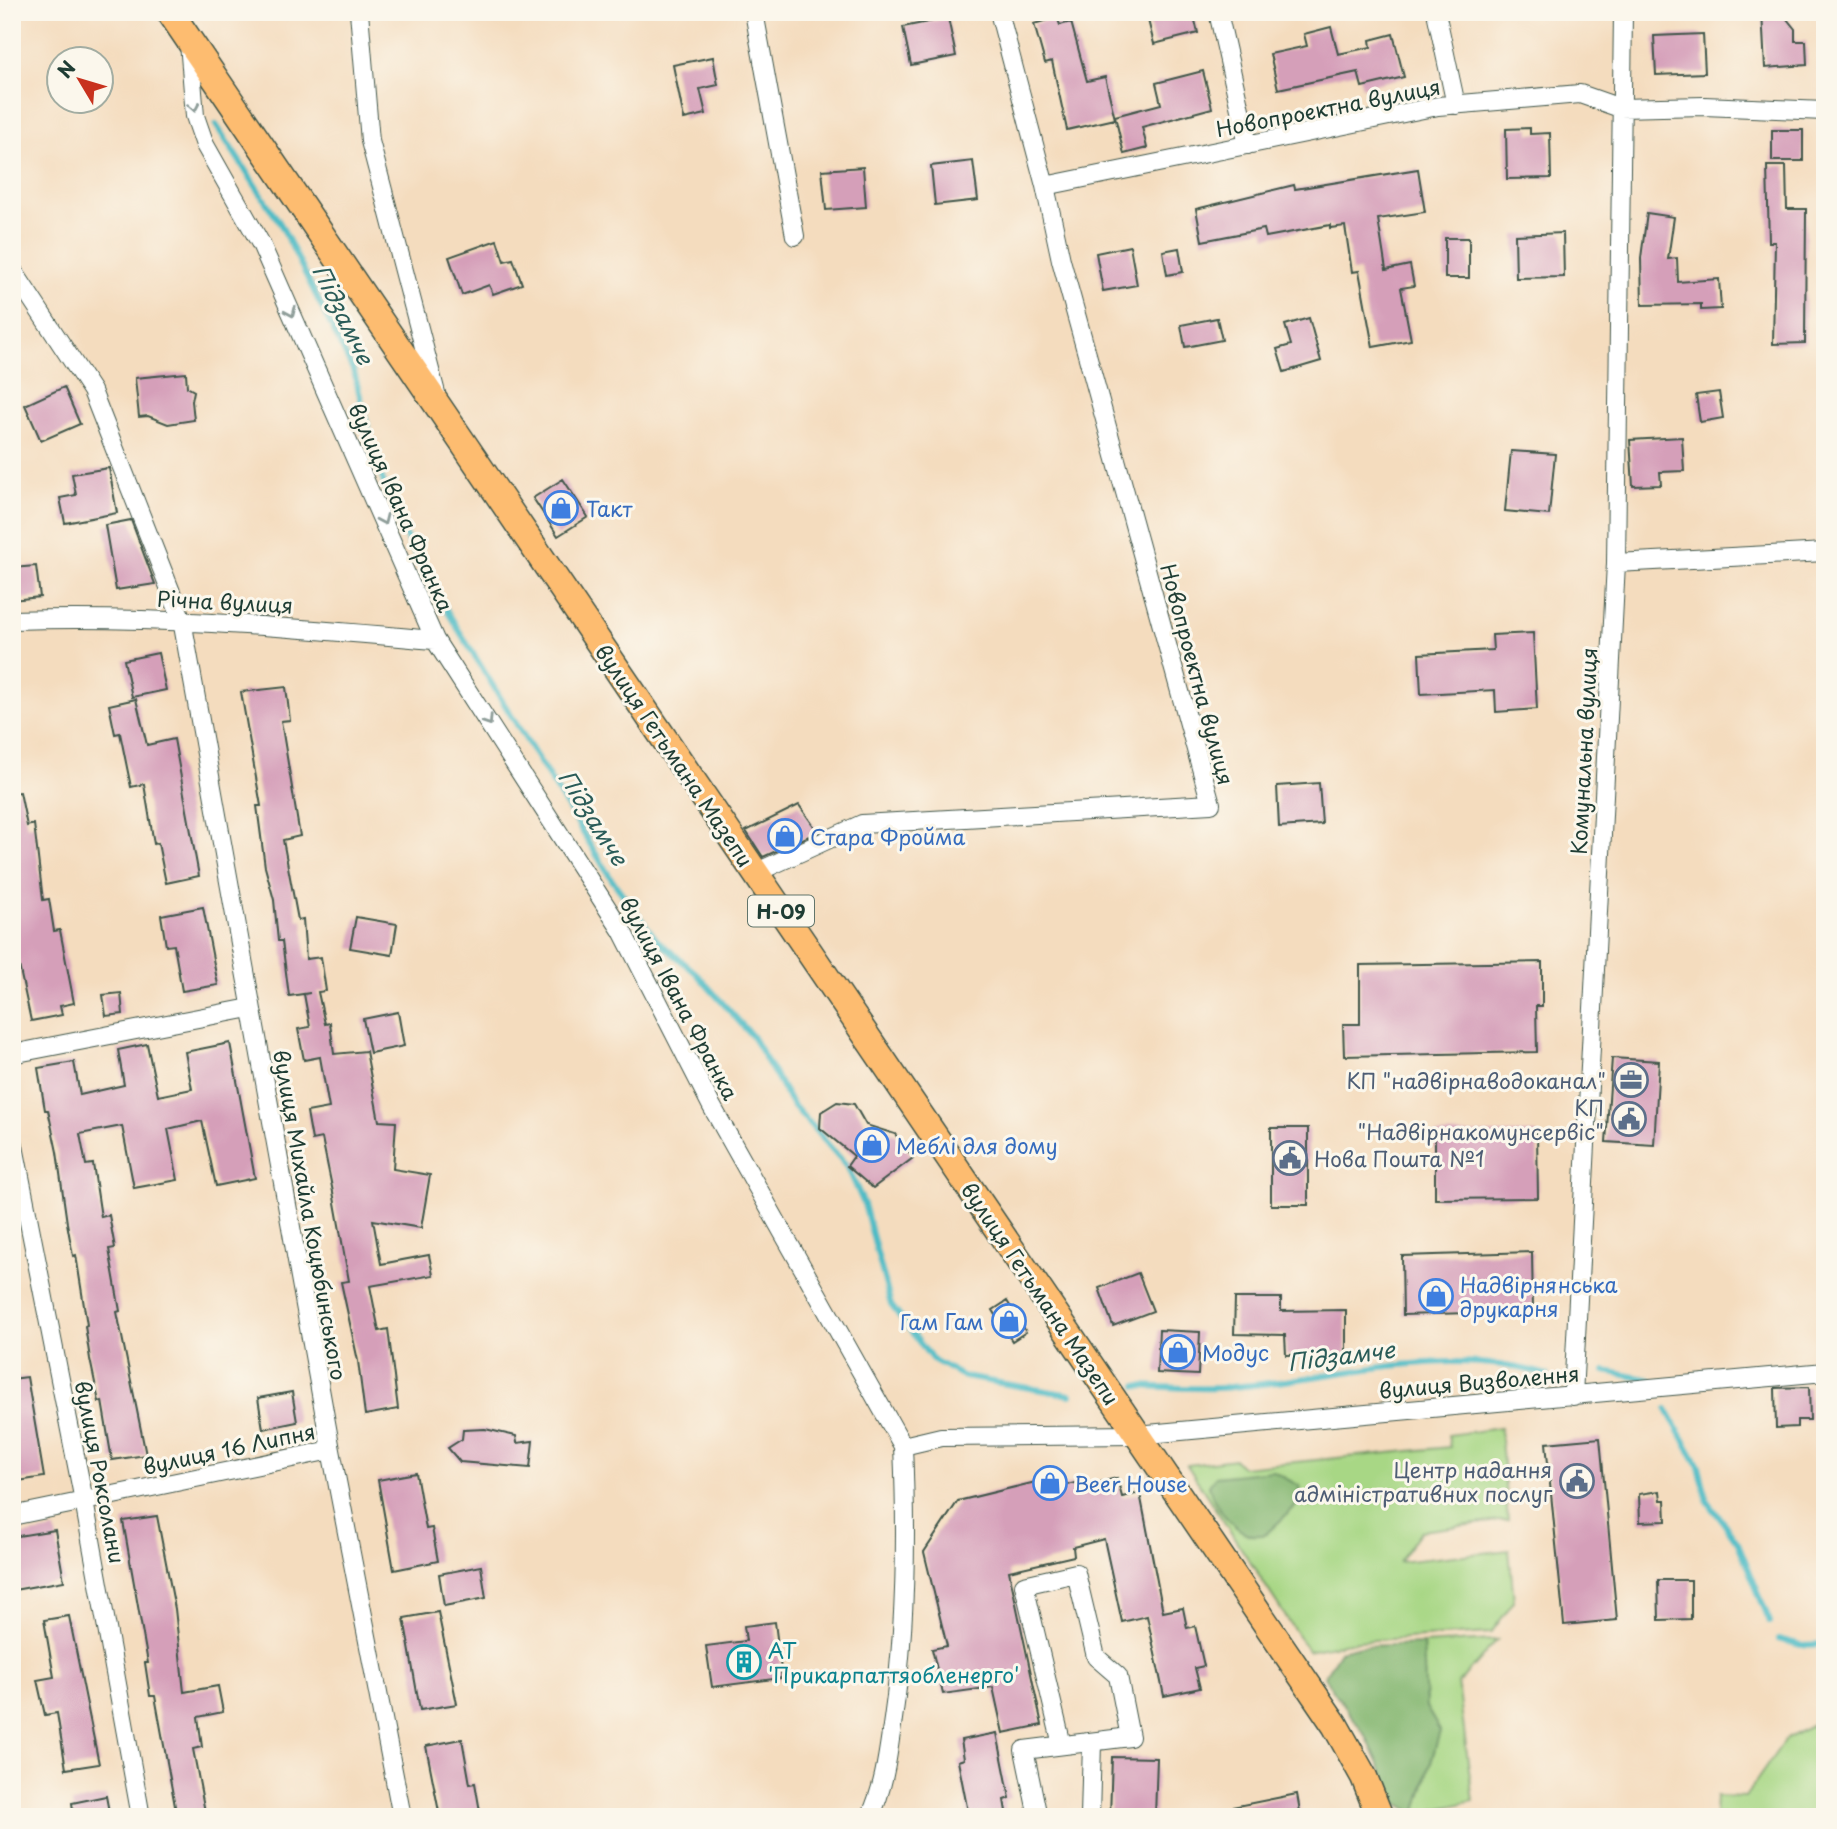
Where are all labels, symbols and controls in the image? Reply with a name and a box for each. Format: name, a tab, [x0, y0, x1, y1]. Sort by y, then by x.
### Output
north arrow	[46, 46, 116, 116]
text: N	[50, 54, 81, 83]
street label: Новопроектна вулиця	[1213, 70, 1443, 144]
one-way arrow	[186, 101, 201, 113]
water label: Підзамче	[305, 258, 384, 372]
one-way arrow	[283, 305, 297, 317]
street label: вулиця Івана Франка	[341, 397, 463, 617]
shop icon: Такт	[542, 489, 580, 527]
place label: Такт	[586, 492, 633, 524]
one-way arrow	[375, 513, 389, 525]
street label: Новопроектна вулиця	[1153, 560, 1243, 788]
street label: Річна вулиця	[156, 581, 294, 621]
street label: вулиця Гетьмана Мазепи	[588, 637, 762, 873]
street label: Комунальна вулиця	[1562, 647, 1604, 855]
one-way arrow	[479, 714, 492, 727]
water label: Підзамче	[551, 762, 638, 873]
shop icon: Стара Фройма	[766, 817, 804, 855]
place label: Стара Фройма	[810, 820, 965, 852]
street label: вулиця Івана Франка	[613, 891, 747, 1105]
road number: Н-09	[748, 896, 814, 926]
street label: вулиця Михайла Коцюбинського	[266, 1047, 356, 1383]
office icon: КП "надвірнаводоканал"	[1612, 1061, 1650, 1099]
place label: КП "надвірнаводоканал"	[1347, 1064, 1606, 1096]
place label: КП "Надвірнакомунсервіс"	[1358, 1091, 1604, 1147]
public building icon: КП "Надвірнакомунсервіс"	[1610, 1100, 1648, 1138]
shop icon: Меблі для дому	[853, 1126, 891, 1164]
place label: Меблі для дому	[896, 1129, 1058, 1161]
public building icon: Нова Пошта №1	[1271, 1139, 1309, 1177]
place label: Нова Пошта №1	[1314, 1142, 1484, 1174]
street label: вулиця Гетьмана Мазепи	[954, 1175, 1128, 1411]
place label: Надвірнянська друкарня	[1460, 1268, 1618, 1324]
shop icon: Надвірнянська друкарня	[1417, 1277, 1455, 1315]
shop icon: Гам Гам	[990, 1302, 1028, 1340]
place label: Гам Гам	[900, 1305, 984, 1337]
water label: Підзамче	[1285, 1331, 1398, 1379]
shop icon: Модус	[1159, 1333, 1197, 1371]
place label: Модус	[1202, 1336, 1269, 1368]
street label: вулиця Визволення	[1377, 1356, 1581, 1406]
street label: вулиця Роксолани	[68, 1378, 134, 1566]
street label: вулиця 16 Липня	[140, 1414, 318, 1482]
place label: Центр надання адміністративних послуг	[1294, 1453, 1553, 1509]
public building icon: Центр надання адміністративних послуг	[1558, 1462, 1596, 1500]
shop icon: Beer House	[1031, 1464, 1069, 1502]
place label: Beer House	[1074, 1467, 1188, 1499]
place label: АТ 'Прикарпаттяобленерго'	[768, 1634, 1019, 1690]
building icon: АТ 'Прикарпаттяобленерго'	[725, 1643, 763, 1681]

